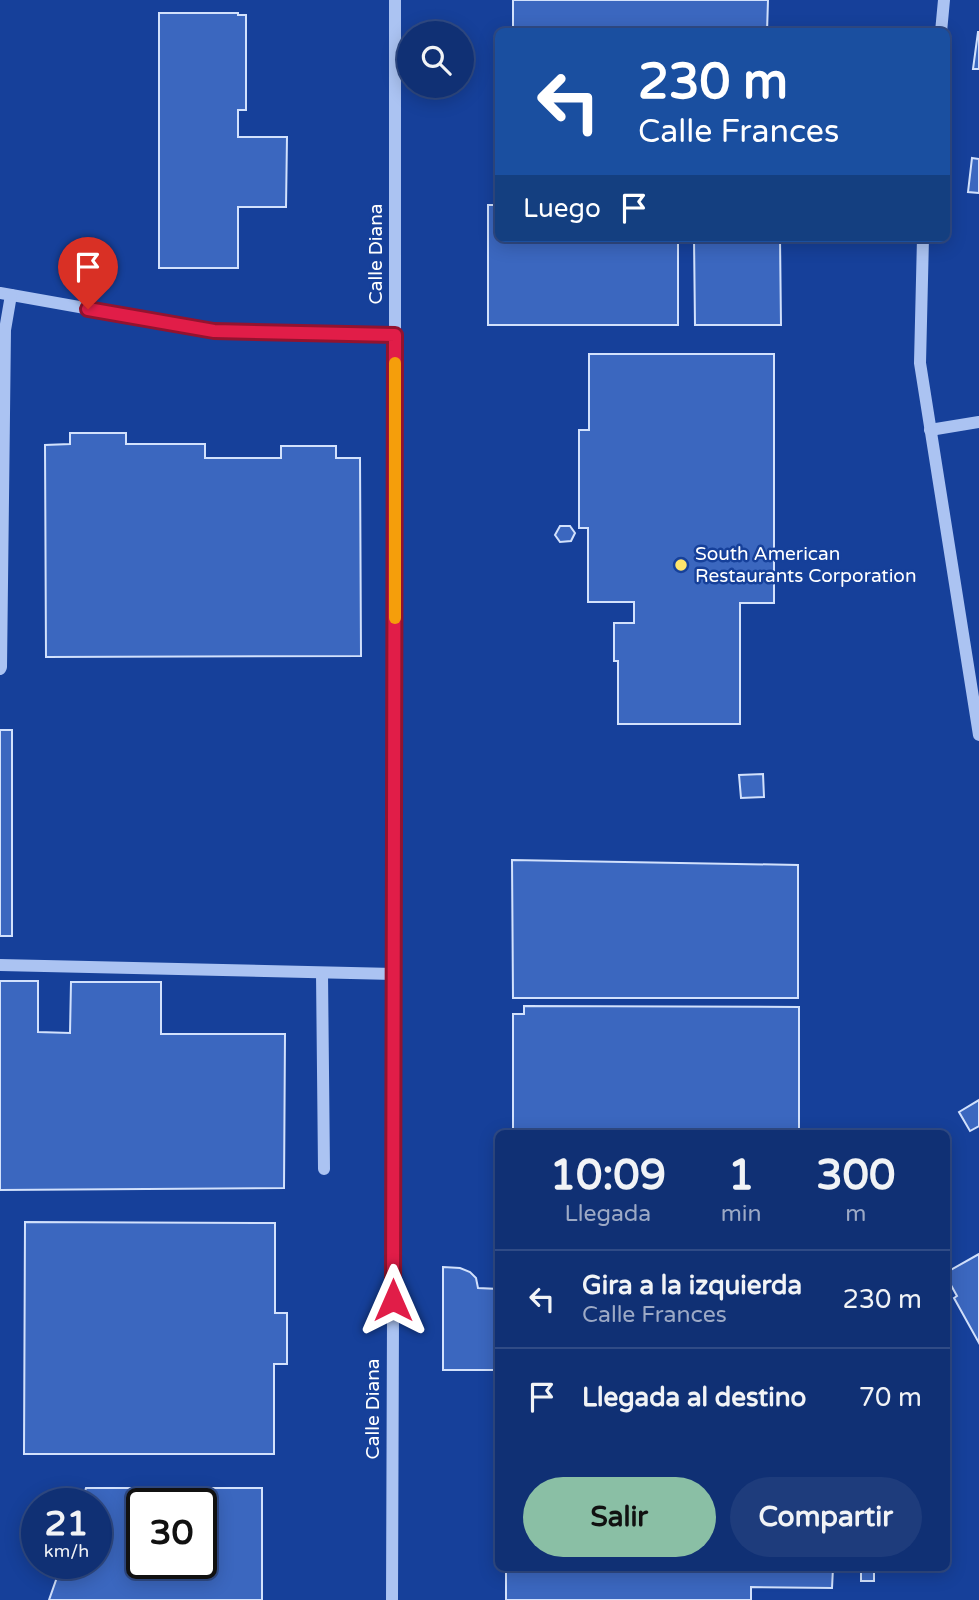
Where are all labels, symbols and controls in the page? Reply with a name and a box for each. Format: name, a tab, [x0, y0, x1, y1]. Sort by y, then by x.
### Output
map controls	[397, 21, 474, 98]
button: search	[397, 21, 474, 98]
text: 230 m	[638, 53, 788, 112]
icon: left	[523, 56, 614, 147]
text: Calle Frances	[638, 113, 839, 151]
icon: arrive	[615, 189, 653, 227]
text: Luego	[523, 193, 601, 224]
street label: Calle Diana	[365, 204, 387, 304]
pin	[58, 237, 118, 309]
icon: arrive	[69, 248, 107, 286]
place label: South American Restaurants Corporation	[695, 543, 916, 587]
marker: South American Restaurants Corporation	[673, 557, 689, 573]
text: 10:09	[550, 1150, 666, 1201]
text: 1	[728, 1150, 754, 1201]
text: 300	[816, 1150, 895, 1201]
text: Llegada	[564, 1200, 651, 1228]
text: min	[721, 1200, 762, 1228]
text: m	[845, 1200, 866, 1228]
position arrow	[356, 1263, 430, 1337]
text: Gira a la izquierda	[582, 1270, 802, 1301]
icon: left	[523, 1280, 561, 1318]
text: 230 m	[842, 1284, 922, 1315]
text: Calle Frances	[582, 1301, 727, 1329]
street label: Calle Diana	[362, 1359, 384, 1459]
icon: arrive	[523, 1378, 561, 1416]
text: Llegada al destino	[582, 1382, 806, 1413]
text: 70 m	[859, 1382, 922, 1413]
button: Salir	[523, 1477, 716, 1557]
button: Compartir	[730, 1477, 922, 1557]
speed limit sign: 30	[126, 1488, 217, 1579]
text: 21	[45, 1503, 88, 1545]
text: km/h	[44, 1540, 89, 1562]

